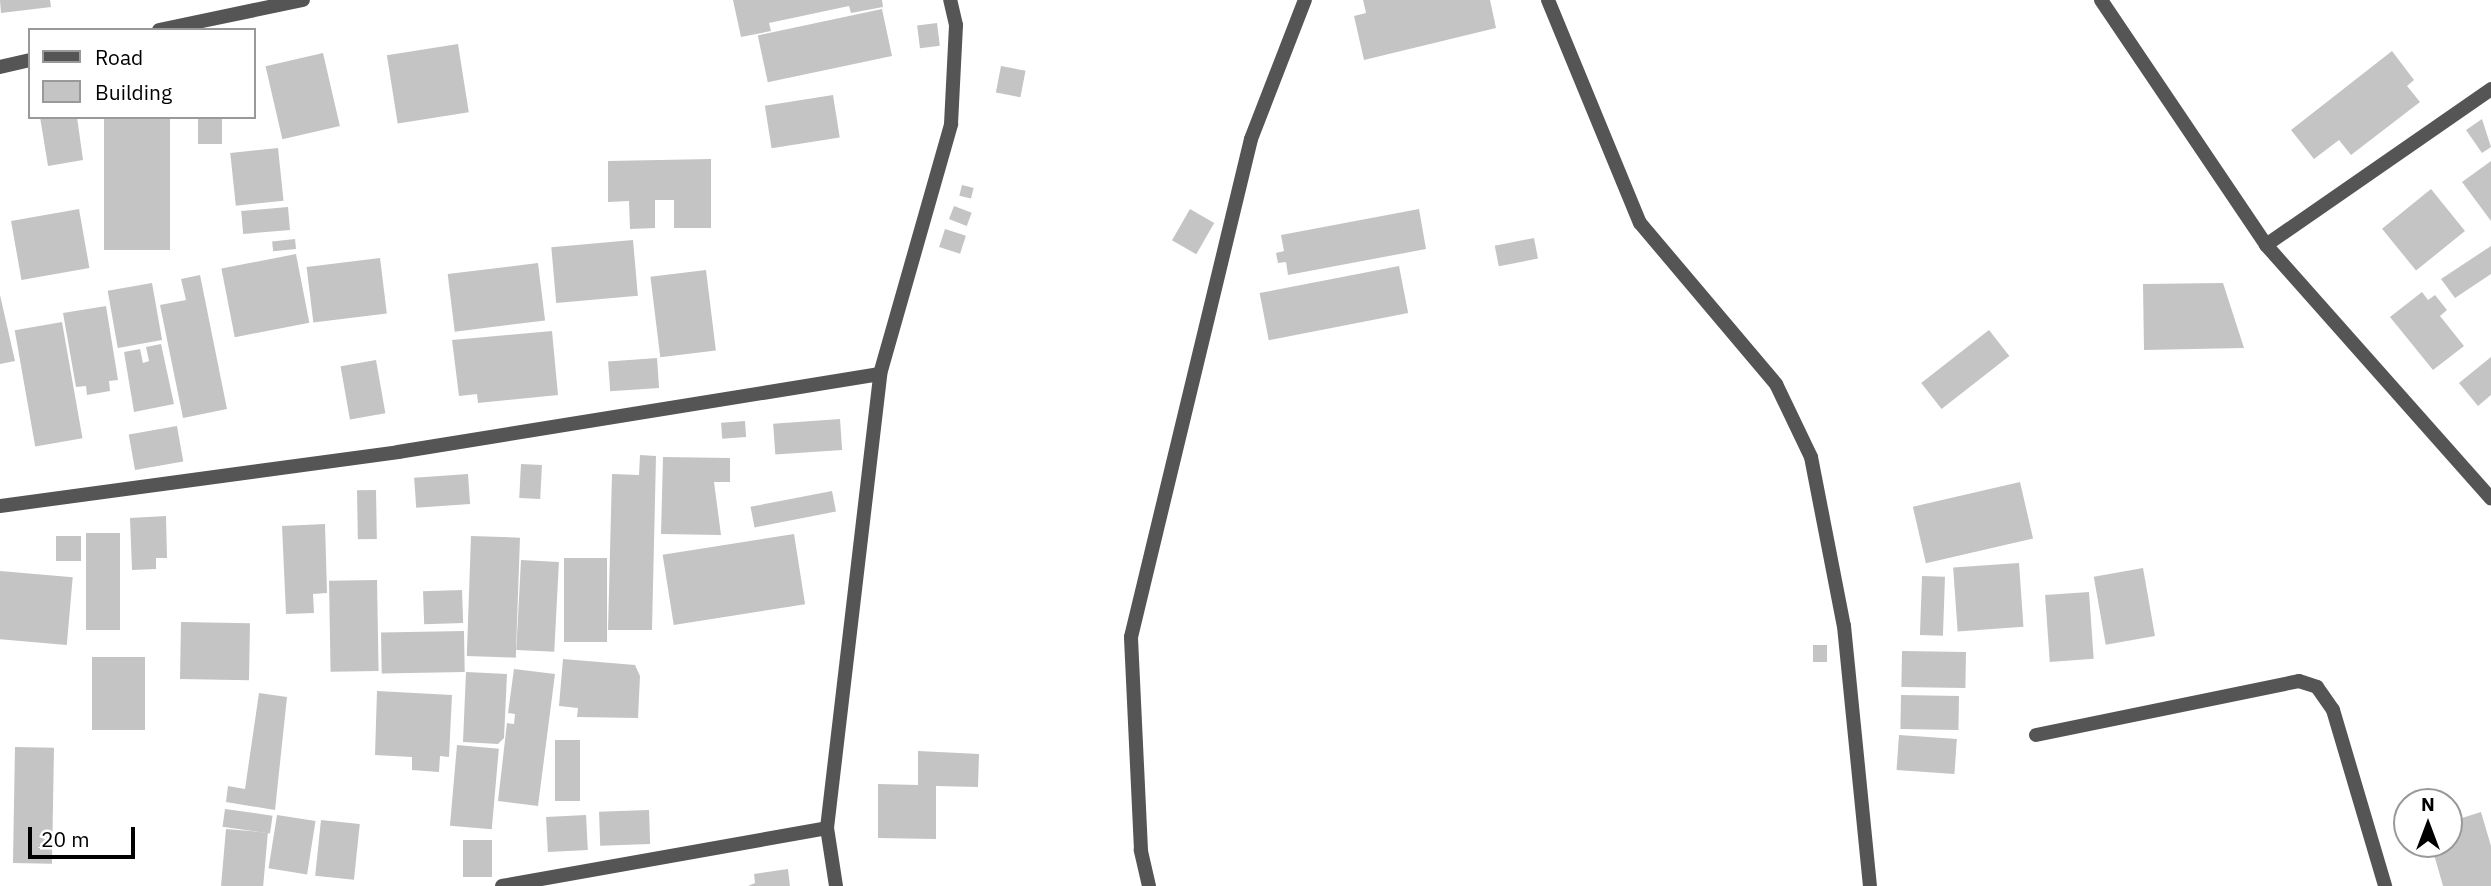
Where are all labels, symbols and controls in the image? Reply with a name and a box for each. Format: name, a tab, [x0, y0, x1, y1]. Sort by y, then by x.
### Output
legend	[28, 28, 256, 119]
text: Road	[95, 43, 143, 71]
text: Building	[95, 78, 172, 106]
north arrow	[2393, 788, 2463, 858]
text: N	[2421, 792, 2435, 816]
scale bar	[32, 812, 138, 856]
text: 20 m	[41, 825, 90, 853]

